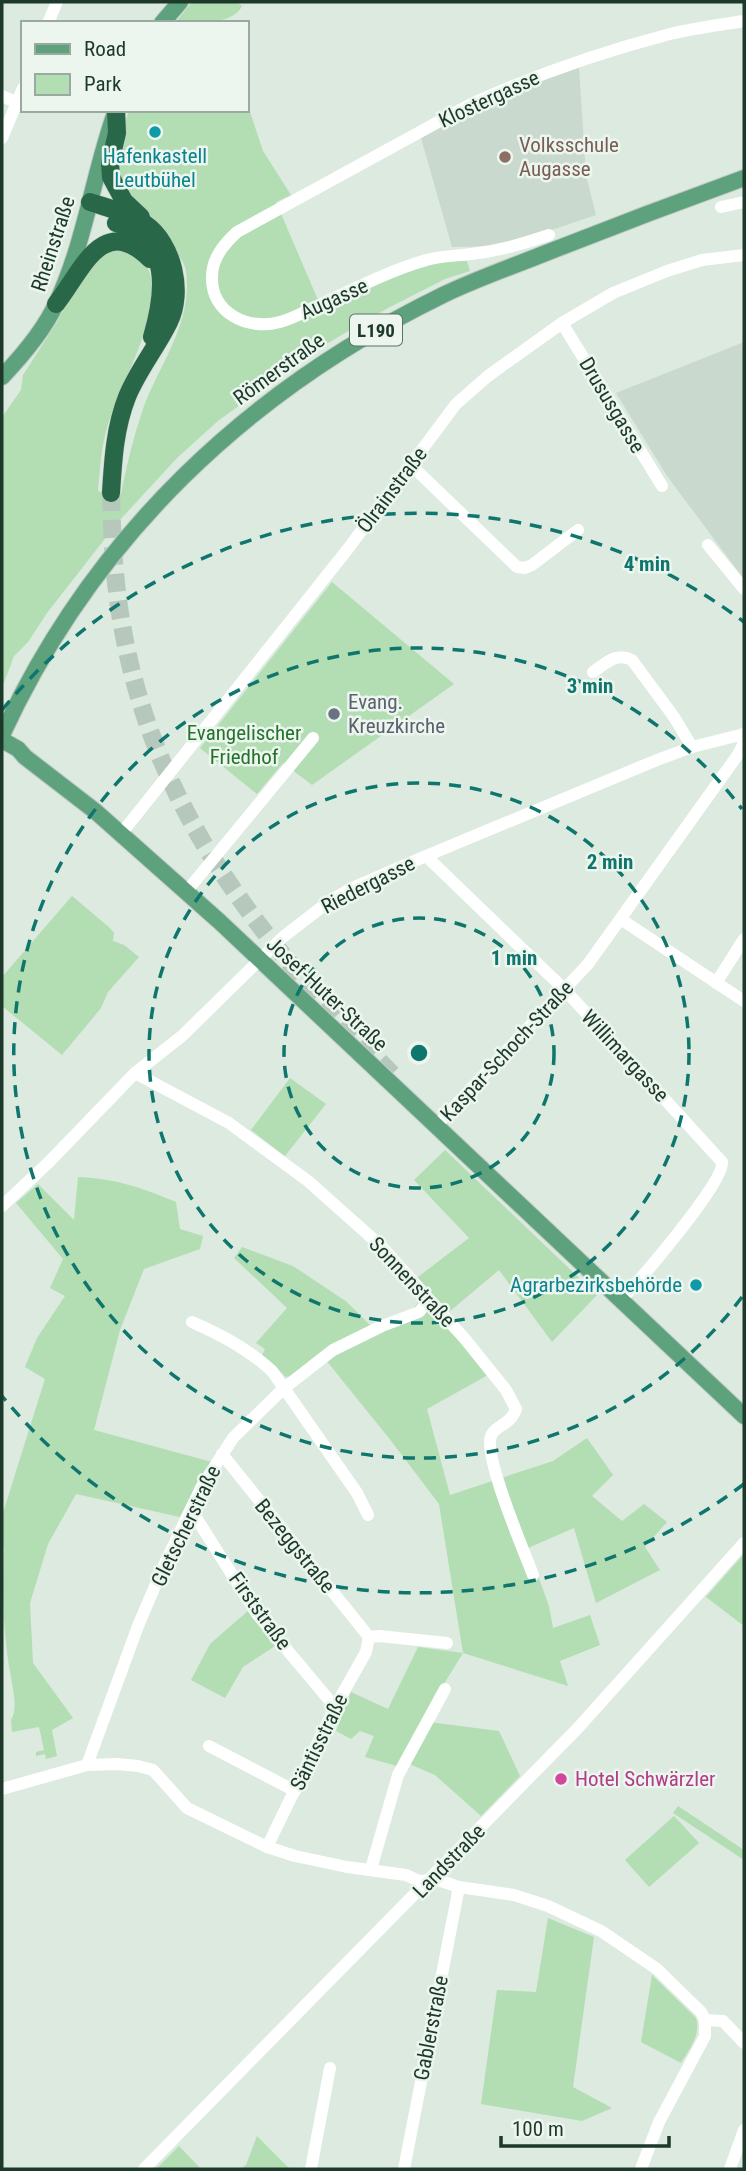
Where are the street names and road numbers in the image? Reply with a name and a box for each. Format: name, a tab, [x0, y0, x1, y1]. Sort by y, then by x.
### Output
street label: Klostergasse	[435, 65, 543, 133]
street label: Rheinstraße	[26, 193, 80, 295]
street label: Augasse	[296, 273, 372, 325]
road number: L190	[350, 314, 402, 346]
street label: Römerstraße	[229, 328, 329, 410]
street label: Drususgasse	[574, 353, 650, 457]
street label: Ölrainstraße	[352, 442, 432, 538]
street label: Riedergasse	[317, 851, 419, 919]
street label: Josef-Huter-Straße	[261, 932, 393, 1056]
street label: Kaspar-Schoch-Straße	[436, 976, 578, 1126]
street label: Willimargasse	[576, 1005, 674, 1107]
street label: Sonnenstraße	[364, 1232, 460, 1332]
street label: Gletscherstraße	[146, 1461, 226, 1590]
street label: Bezeggstraße	[250, 1494, 340, 1598]
street label: Firststraße	[224, 1568, 296, 1654]
street label: Säntisstraße	[285, 1690, 353, 1794]
street label: Landstraße	[408, 1819, 490, 1903]
street label: Gablerstraße	[409, 1973, 453, 2083]

